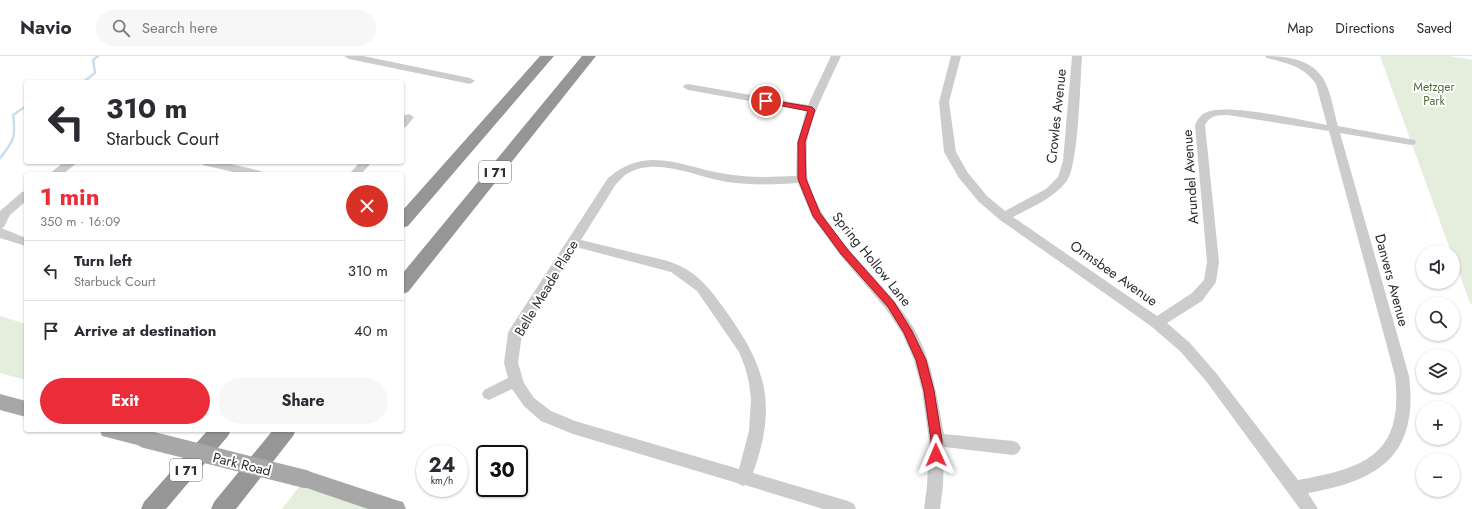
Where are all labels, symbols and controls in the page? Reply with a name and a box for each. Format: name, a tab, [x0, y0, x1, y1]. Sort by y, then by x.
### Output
search box	[96, 10, 376, 46]
text: Navio	[20, 14, 72, 41]
icon: search	[110, 17, 132, 39]
text: Search here	[142, 17, 218, 39]
text: Map	[1287, 18, 1313, 38]
text: Directions	[1335, 18, 1395, 38]
text: Saved	[1417, 18, 1452, 38]
street label: Crowles Avenue	[1041, 68, 1071, 164]
park label: Metzger Park	[1413, 78, 1456, 110]
pin	[749, 84, 783, 118]
text: 310 m	[106, 88, 188, 129]
icon: arrive	[755, 90, 777, 112]
icon: left	[40, 96, 92, 148]
text: Starbuck Court	[106, 126, 219, 152]
street label: Arundel Avenue	[1177, 129, 1203, 225]
road number: I 71	[479, 161, 511, 183]
text: 1 min	[40, 179, 100, 214]
button: close	[346, 185, 388, 227]
street label: Spring Hollow Lane	[828, 207, 916, 311]
text: 350 m · 16:09	[40, 212, 121, 231]
street label: Danvers Avenue	[1370, 232, 1414, 328]
street label: Ormsbee Avenue	[1066, 235, 1162, 311]
street label: Belle Meade Place	[509, 236, 583, 340]
map controls	[1416, 245, 1460, 497]
button: sound	[1416, 245, 1460, 289]
text: Turn left	[74, 250, 132, 272]
icon: left	[40, 260, 62, 282]
text: 310 m	[348, 260, 388, 282]
text: Starbuck Court	[74, 272, 155, 291]
button: search	[1416, 297, 1460, 341]
icon: arrive	[40, 320, 62, 342]
text: Arrive at destination	[74, 320, 216, 342]
text: 40 m	[354, 320, 388, 342]
button: layers	[1416, 349, 1460, 393]
button: Exit	[40, 378, 210, 424]
button: Share	[218, 378, 388, 424]
button: +	[1416, 401, 1460, 445]
position arrow	[915, 434, 957, 476]
speed limit sign: 30	[476, 445, 528, 497]
street label: Park Road	[211, 447, 273, 481]
text: 24	[428, 451, 456, 480]
button: −	[1416, 453, 1460, 497]
road number: I 71	[170, 459, 202, 481]
text: km/h	[431, 473, 453, 488]

